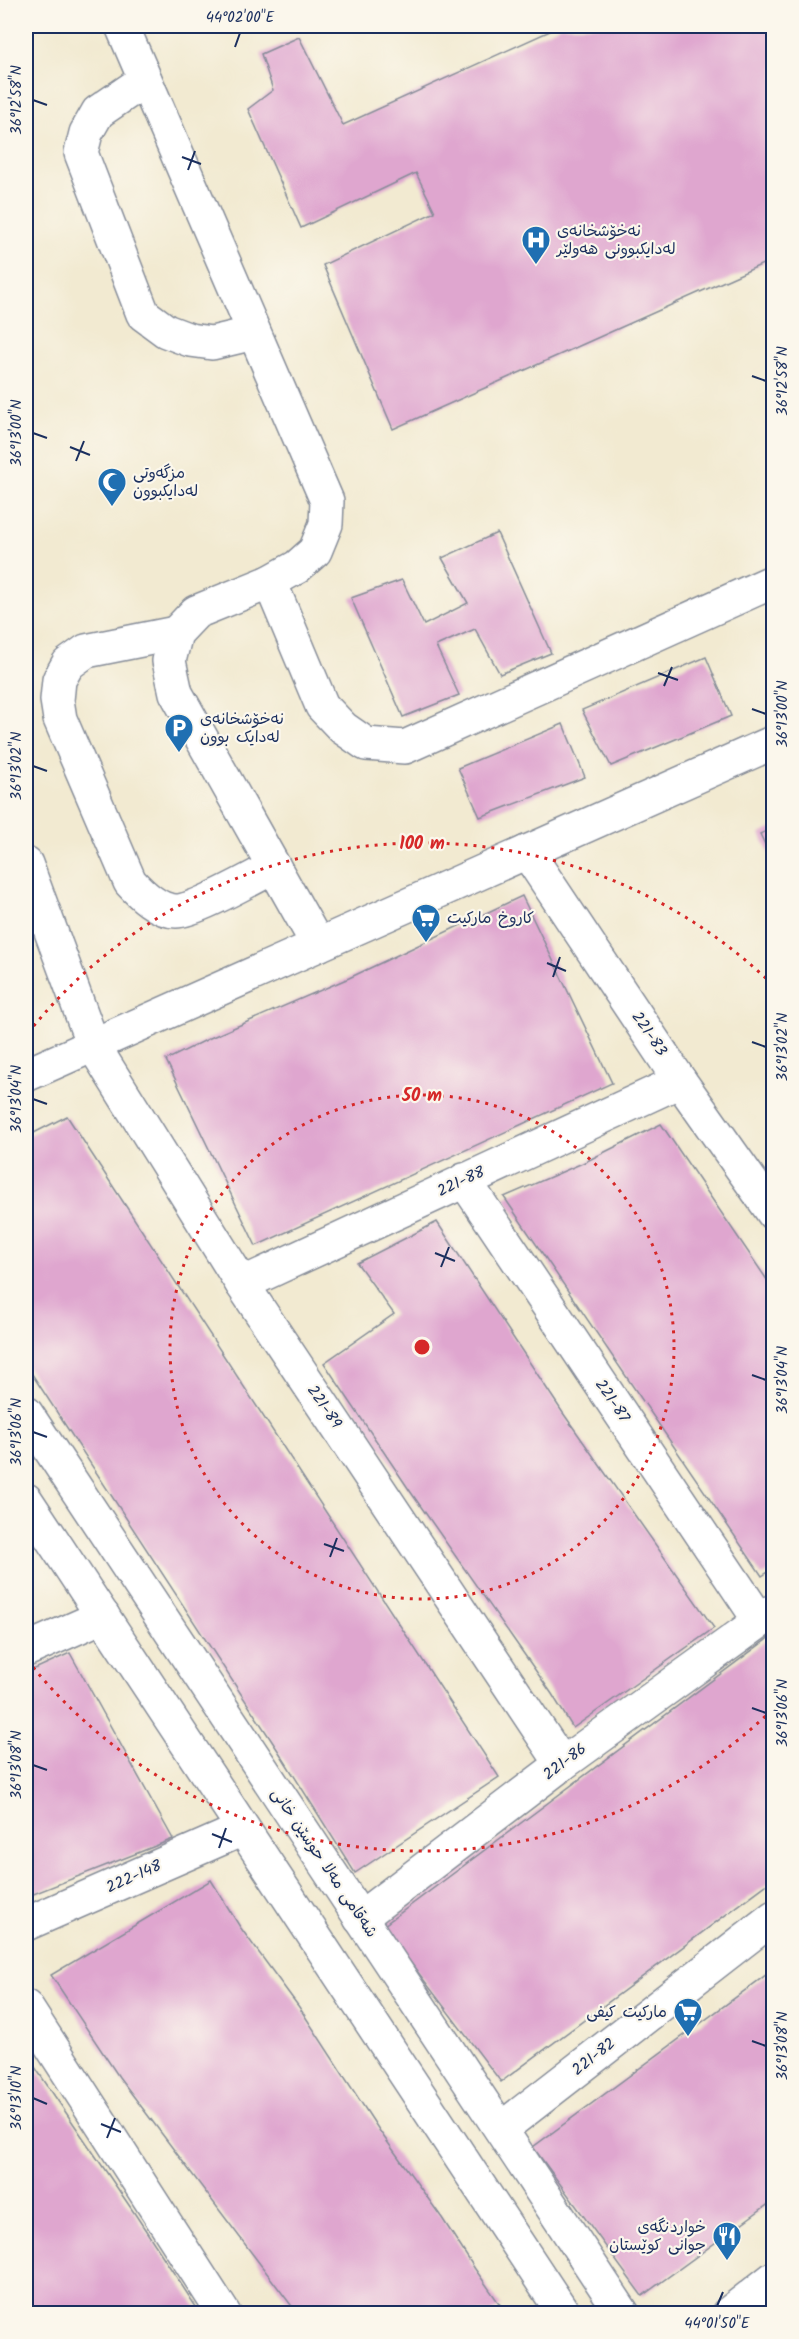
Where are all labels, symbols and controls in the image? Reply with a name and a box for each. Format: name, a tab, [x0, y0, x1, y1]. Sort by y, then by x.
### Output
text: 44°02'00"E	[206, 6, 276, 30]
text: 36°12'58"N	[5, 65, 29, 135]
place label: نەخۆشخانەی لەدایکبوونی هەولێر	[555, 219, 676, 262]
hospital icon: نەخۆشخانەی لەدایکبوونی هەولێر	[520, 224, 552, 266]
text: 36°12'58"N	[771, 346, 795, 416]
text: 36°13'00"N	[5, 399, 29, 467]
place label: مزگەوتی لەدایکبوون	[133, 461, 198, 504]
mosque icon: مزگەوتی لەدایکبوون	[96, 466, 128, 508]
text: 36°13'00"N	[771, 680, 795, 748]
place label: نەخۆشخانەی لەدایک بوون	[200, 707, 284, 750]
parking icon: نەخۆشخانەی لەدایک بوون	[163, 712, 195, 754]
text: 36°13'02"N	[5, 732, 29, 800]
text: 100 m	[399, 830, 445, 859]
supermarket icon: كاروخ ماركیت	[410, 902, 442, 944]
place label: كاروخ ماركیت	[447, 906, 534, 931]
street label: 221-83	[625, 1006, 673, 1062]
text: 36°13'02"N	[771, 1013, 795, 1081]
text: 36°13'04"N	[5, 1065, 29, 1133]
text: 50 m	[401, 1082, 442, 1111]
street label: 221-88	[433, 1160, 489, 1204]
centre of rings	[412, 1337, 432, 1357]
text: 36°13'04"N	[771, 1346, 795, 1414]
street label: 221-87	[588, 1374, 636, 1428]
street label: 221-89	[300, 1380, 348, 1434]
text: 36°13'06"N	[5, 1398, 29, 1466]
text: 36°13'06"N	[771, 1679, 795, 1747]
text: 36°13'08"N	[5, 1730, 29, 1800]
street label: 221-86	[538, 1737, 592, 1787]
street label: شەقامی مەلا حوسێن خانی	[264, 1783, 384, 1943]
street label: 222-148	[102, 1853, 166, 1900]
supermarket icon: ماركیت كیفی	[672, 1996, 704, 2038]
place label: ماركیت كیفی	[586, 2000, 667, 2025]
text: 36°13'08"N	[771, 2011, 795, 2081]
street label: 221-82	[567, 2032, 621, 2082]
text: 36°13'10"N	[5, 2066, 29, 2130]
place label: خواردنگەی جوانی کوێستان	[609, 2215, 706, 2258]
restaurant icon: خواردنگەی جوانی کوێستان	[711, 2220, 743, 2262]
text: 44°01'50"E	[684, 2312, 751, 2336]

